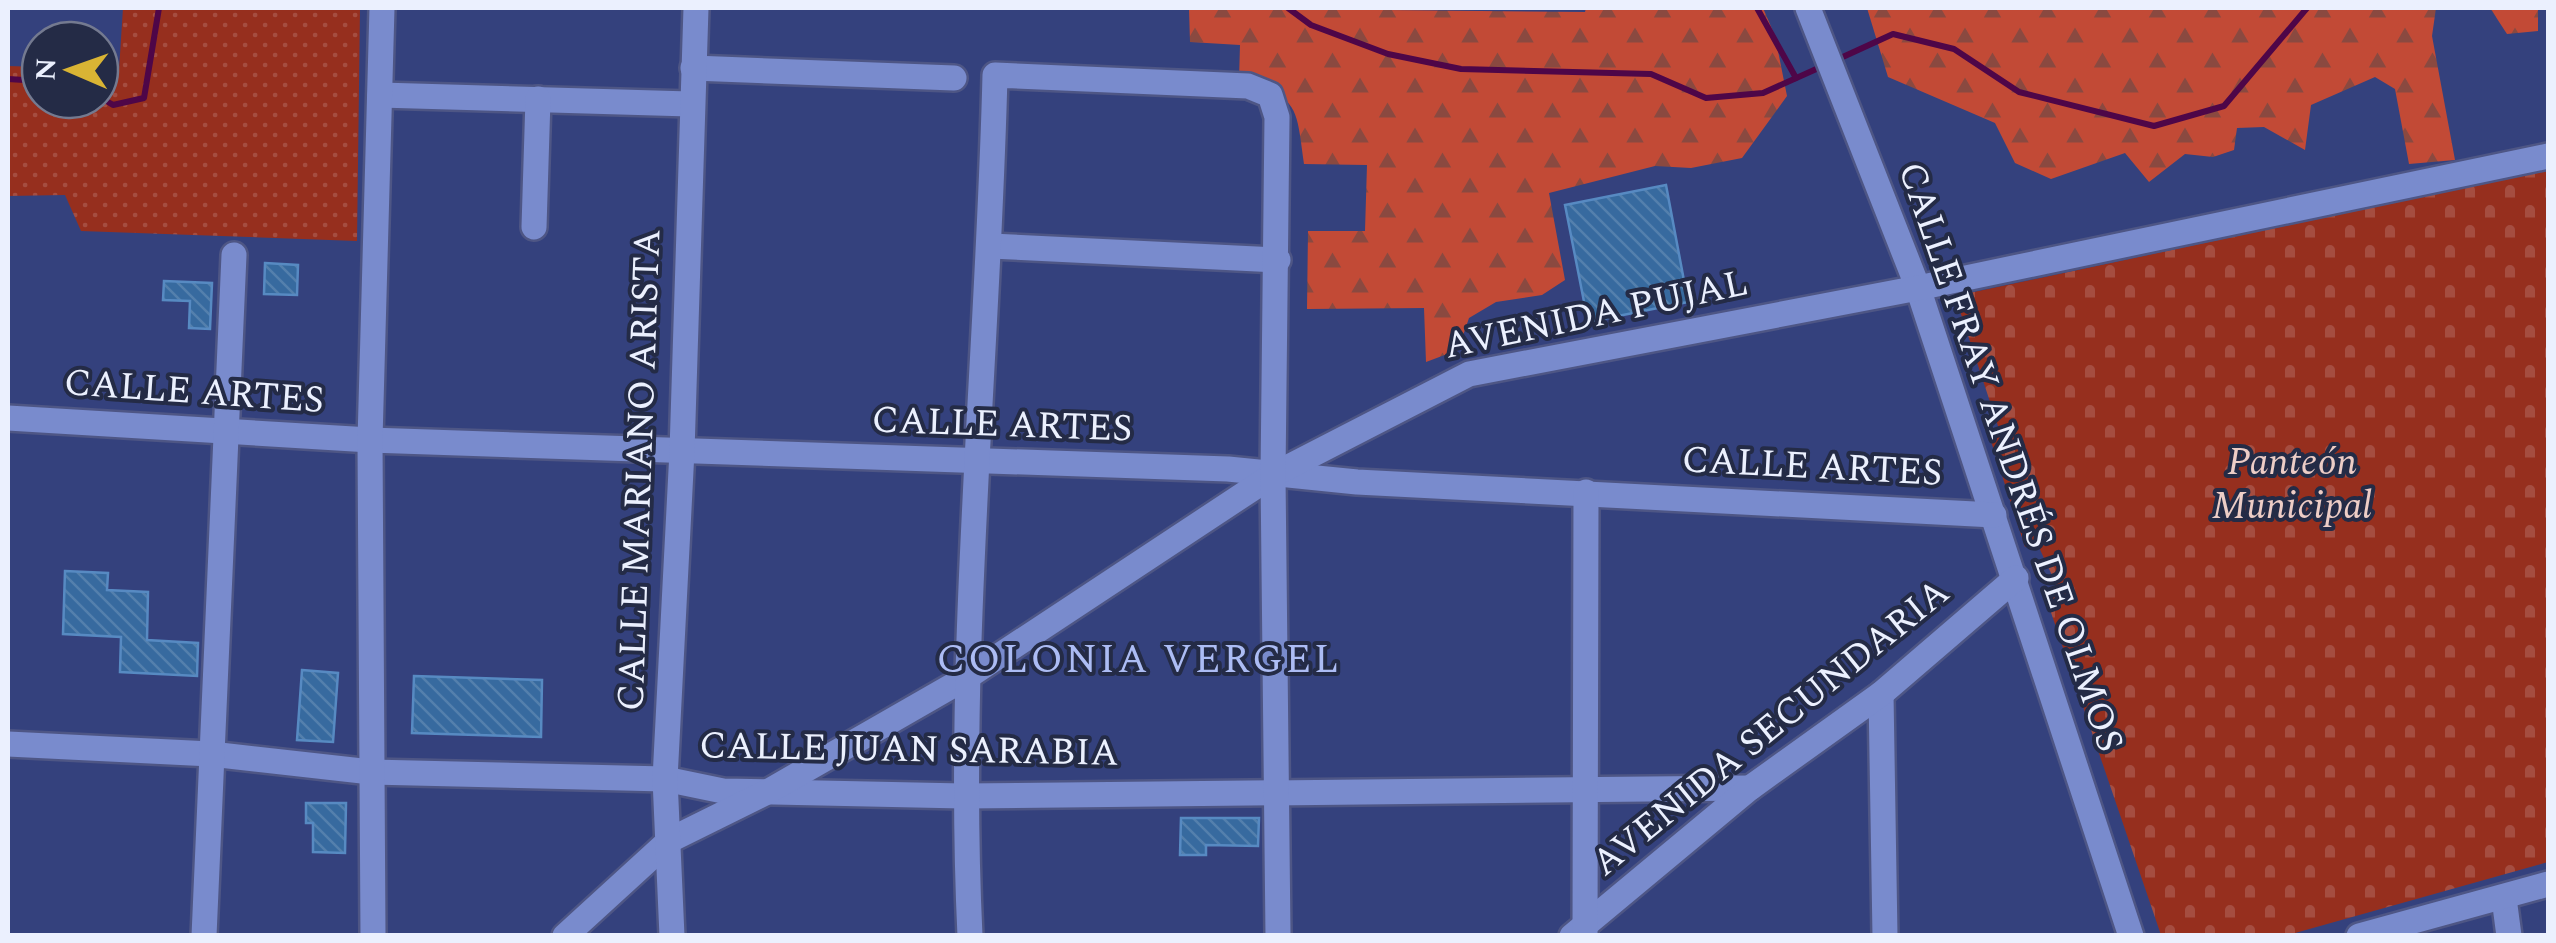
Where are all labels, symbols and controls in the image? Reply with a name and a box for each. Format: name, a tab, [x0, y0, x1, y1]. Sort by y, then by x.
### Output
north arrow	[20, 20, 120, 120]
text: N	[25, 57, 68, 81]
street label: CALLE FRAY ANDRÉS DE OLMOS	[1882, 154, 2138, 760]
street label: CALLE MARIANO ARISTA	[603, 228, 677, 712]
street label: AVENIDA PUJAL	[1439, 254, 1753, 376]
street label: CALLE ARTES	[62, 354, 326, 430]
street label: CALLE ARTES	[871, 391, 1133, 459]
street label: CALLE ARTES	[1680, 431, 1944, 503]
park label: Panteón Municipal	[2212, 434, 2372, 536]
street label: AVENIDA SECUNDARIA	[1579, 565, 1963, 891]
district label: COLONIA VERGEL	[936, 630, 1342, 691]
street label: CALLE JUAN SARABIA	[699, 717, 1119, 783]

